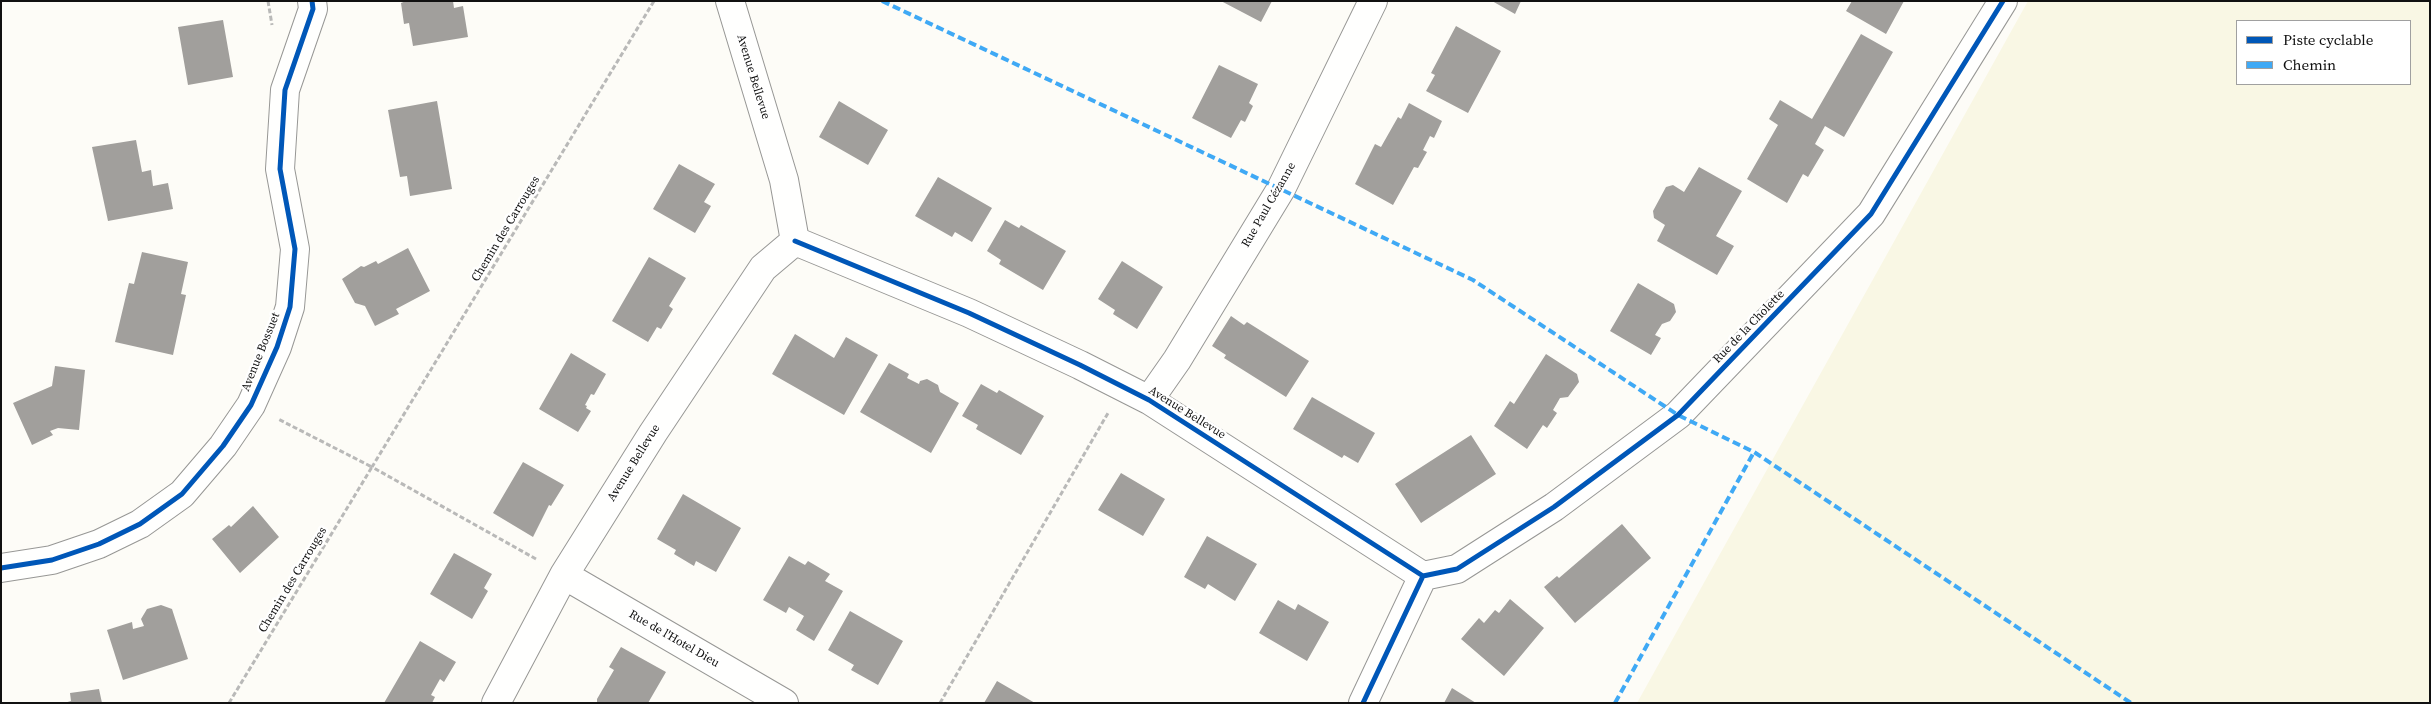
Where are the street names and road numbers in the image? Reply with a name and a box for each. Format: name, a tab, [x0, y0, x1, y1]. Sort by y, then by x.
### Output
street label: Avenue Bellevue	[733, 33, 773, 121]
street label: Rue Paul Cézanne	[1239, 160, 1299, 250]
street label: Chemin des Carrouges	[469, 174, 543, 284]
street label: Rue de la Cholette	[1710, 287, 1788, 367]
street label: Avenue Bossuet	[239, 311, 283, 393]
street label: Avenue Bellevue	[1146, 384, 1228, 442]
street label: Avenue Bellevue	[605, 422, 663, 504]
street label: Chemin des Carrouges	[256, 525, 330, 635]
street label: Rue de l'Hotel Dieu	[626, 607, 722, 671]

